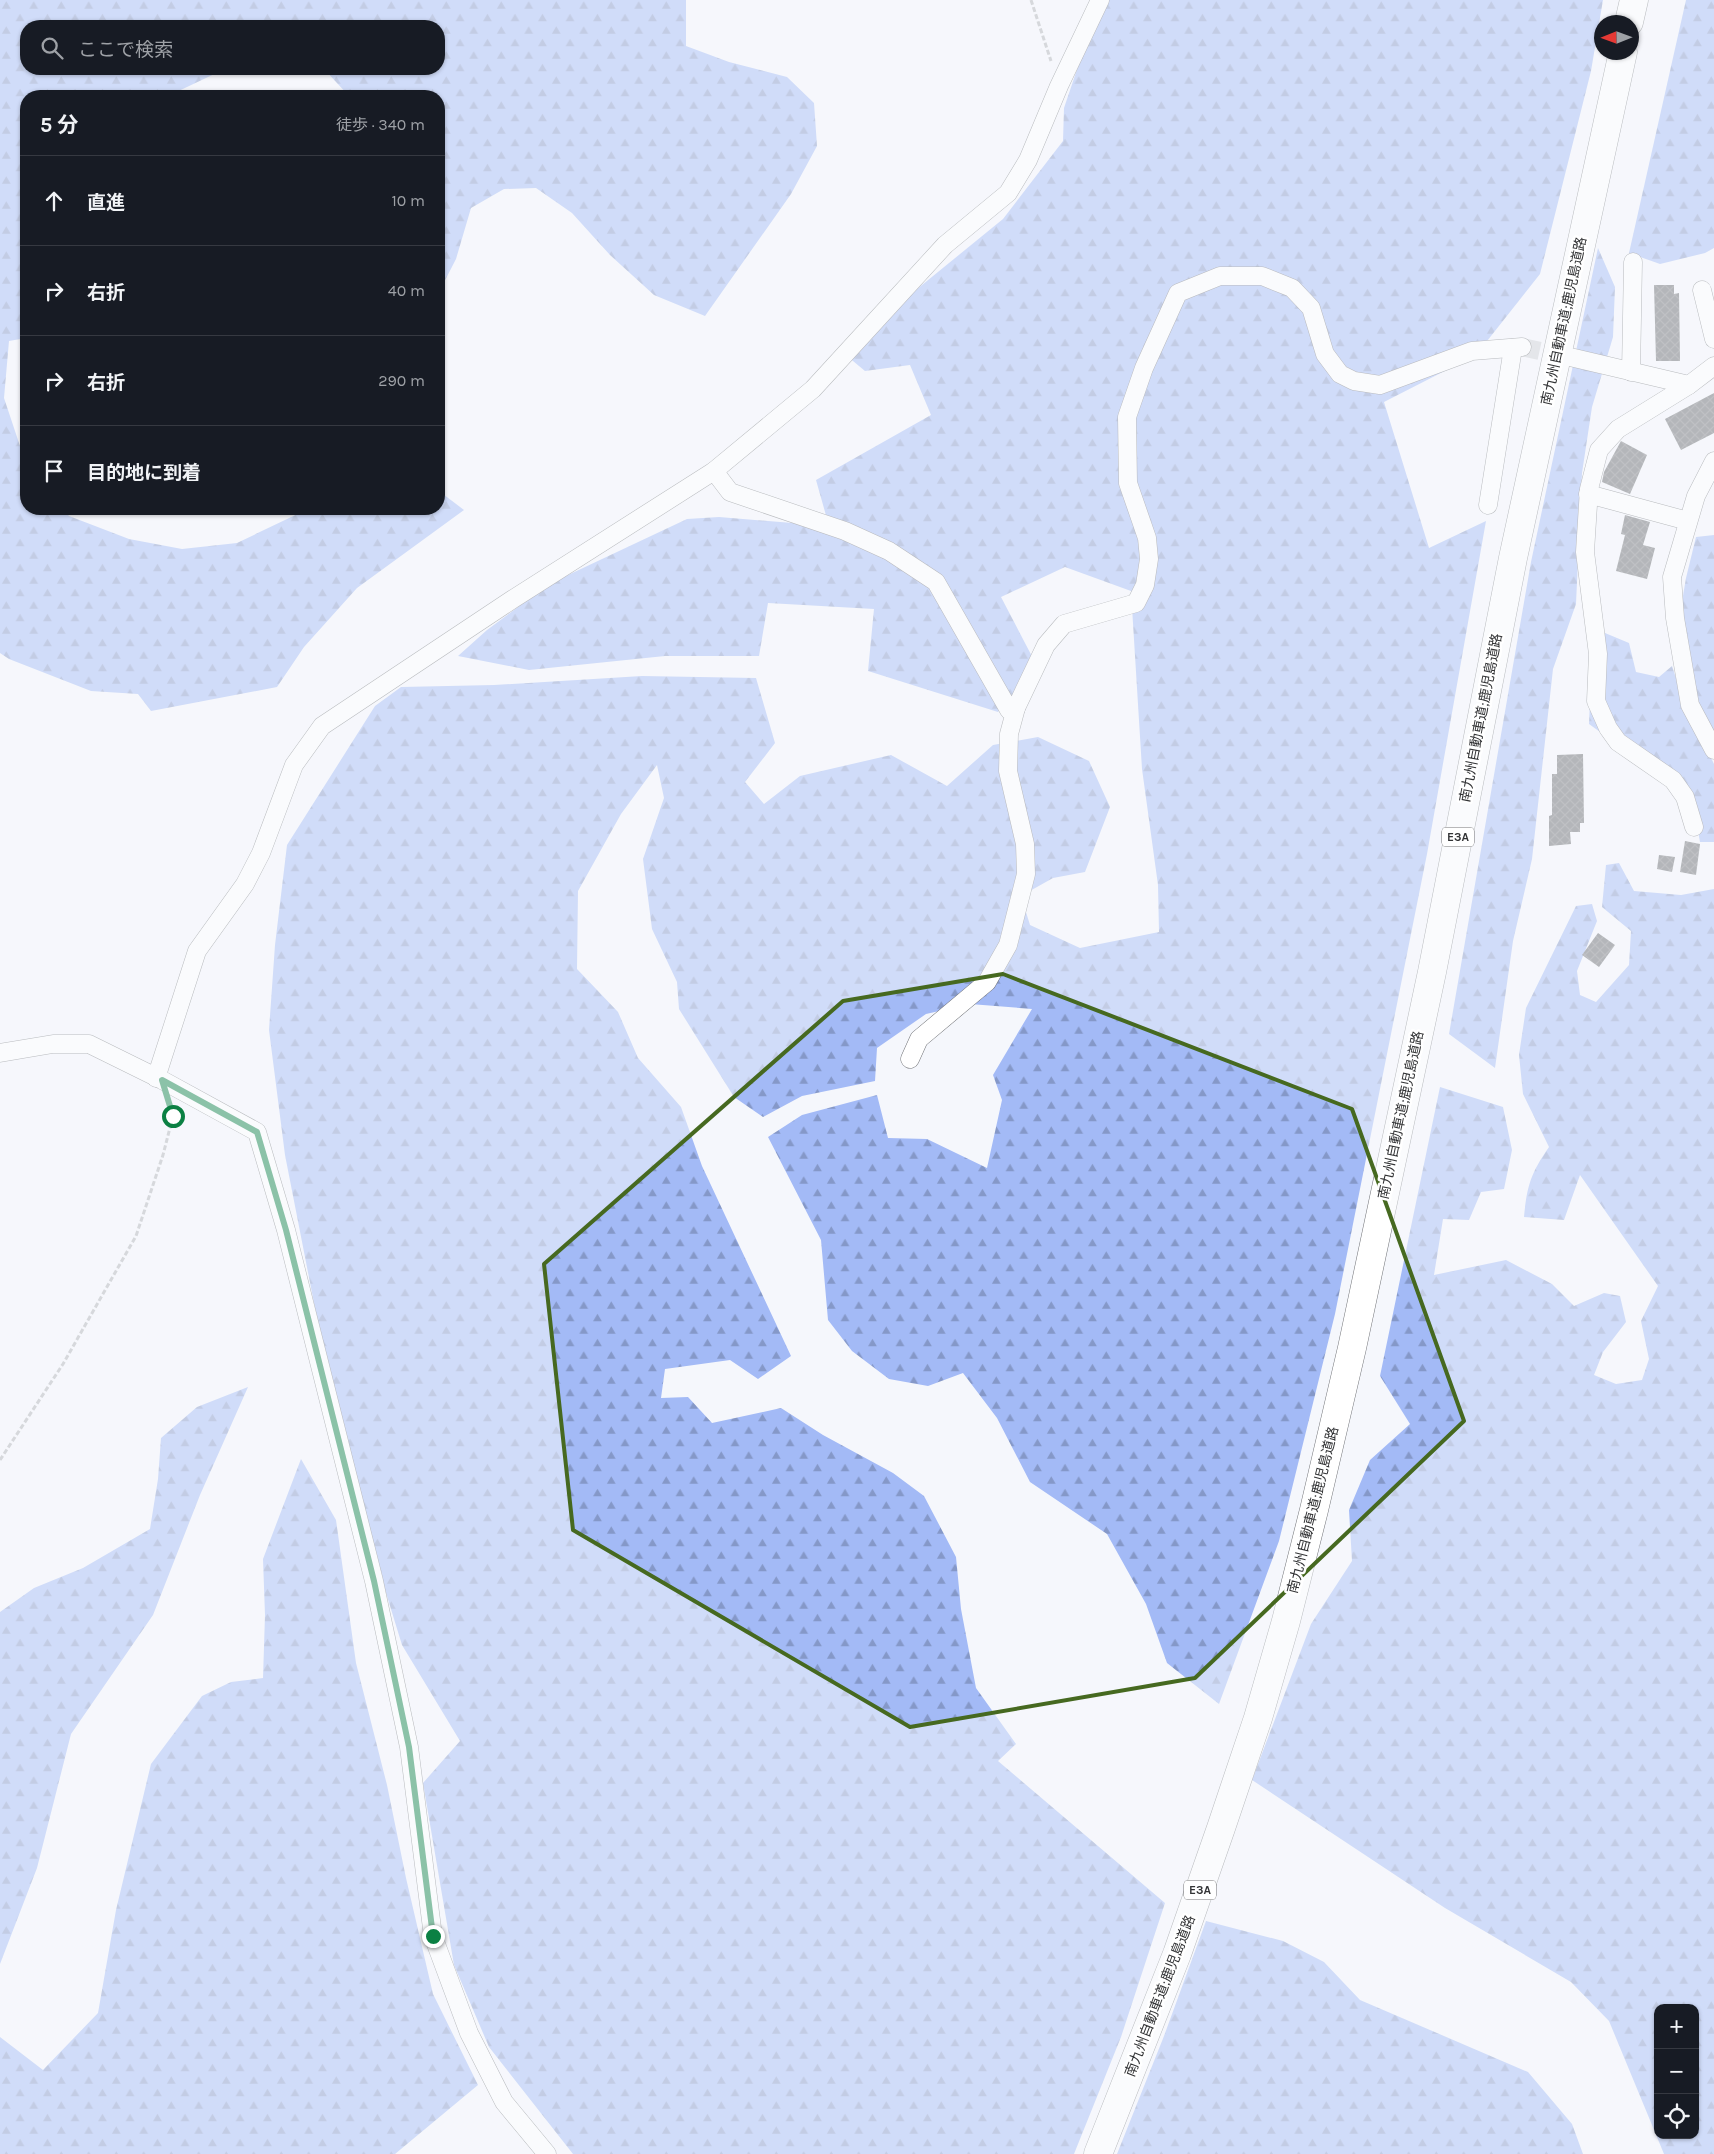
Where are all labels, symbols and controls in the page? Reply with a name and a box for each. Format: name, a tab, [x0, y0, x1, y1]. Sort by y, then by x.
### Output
north arrow	[1594, 15, 1639, 60]
search box	[20, 20, 445, 75]
icon: search	[38, 34, 66, 62]
text: ここで検索	[78, 39, 173, 61]
text: 5 分	[40, 113, 79, 137]
text: 徒歩 · 340 m	[336, 115, 425, 134]
icon: ahead	[40, 187, 68, 215]
text: 10 m	[391, 191, 425, 210]
text: 直進	[87, 192, 125, 214]
street label: 南九州自動車道;鹿児島道路	[1538, 235, 1590, 407]
icon: right	[40, 277, 68, 305]
text: 40 m	[388, 281, 425, 300]
text: 右折	[87, 282, 125, 304]
icon: right	[40, 367, 68, 395]
text: 290 m	[378, 371, 425, 390]
text: 右折	[87, 372, 125, 394]
icon: arrive	[40, 457, 68, 485]
text: 目的地に到着	[87, 462, 201, 484]
street label: 南九州自動車道;鹿児島道路	[1456, 632, 1506, 804]
road number: E3A	[1442, 828, 1474, 846]
street label: 南九州自動車道;鹿児島道路	[1375, 1029, 1427, 1201]
route start	[162, 1105, 185, 1128]
street label: 南九州自動車道;鹿児島道路	[1284, 1425, 1342, 1595]
road number: E3A	[1184, 1880, 1216, 1900]
street label: 南九州自動車道;鹿児島道路	[1121, 1913, 1199, 2079]
route end	[422, 1925, 445, 1948]
map controls	[1654, 2004, 1699, 2139]
button: +	[1654, 2004, 1699, 2049]
button: −	[1654, 2049, 1699, 2094]
button: locate	[1654, 2094, 1699, 2139]

